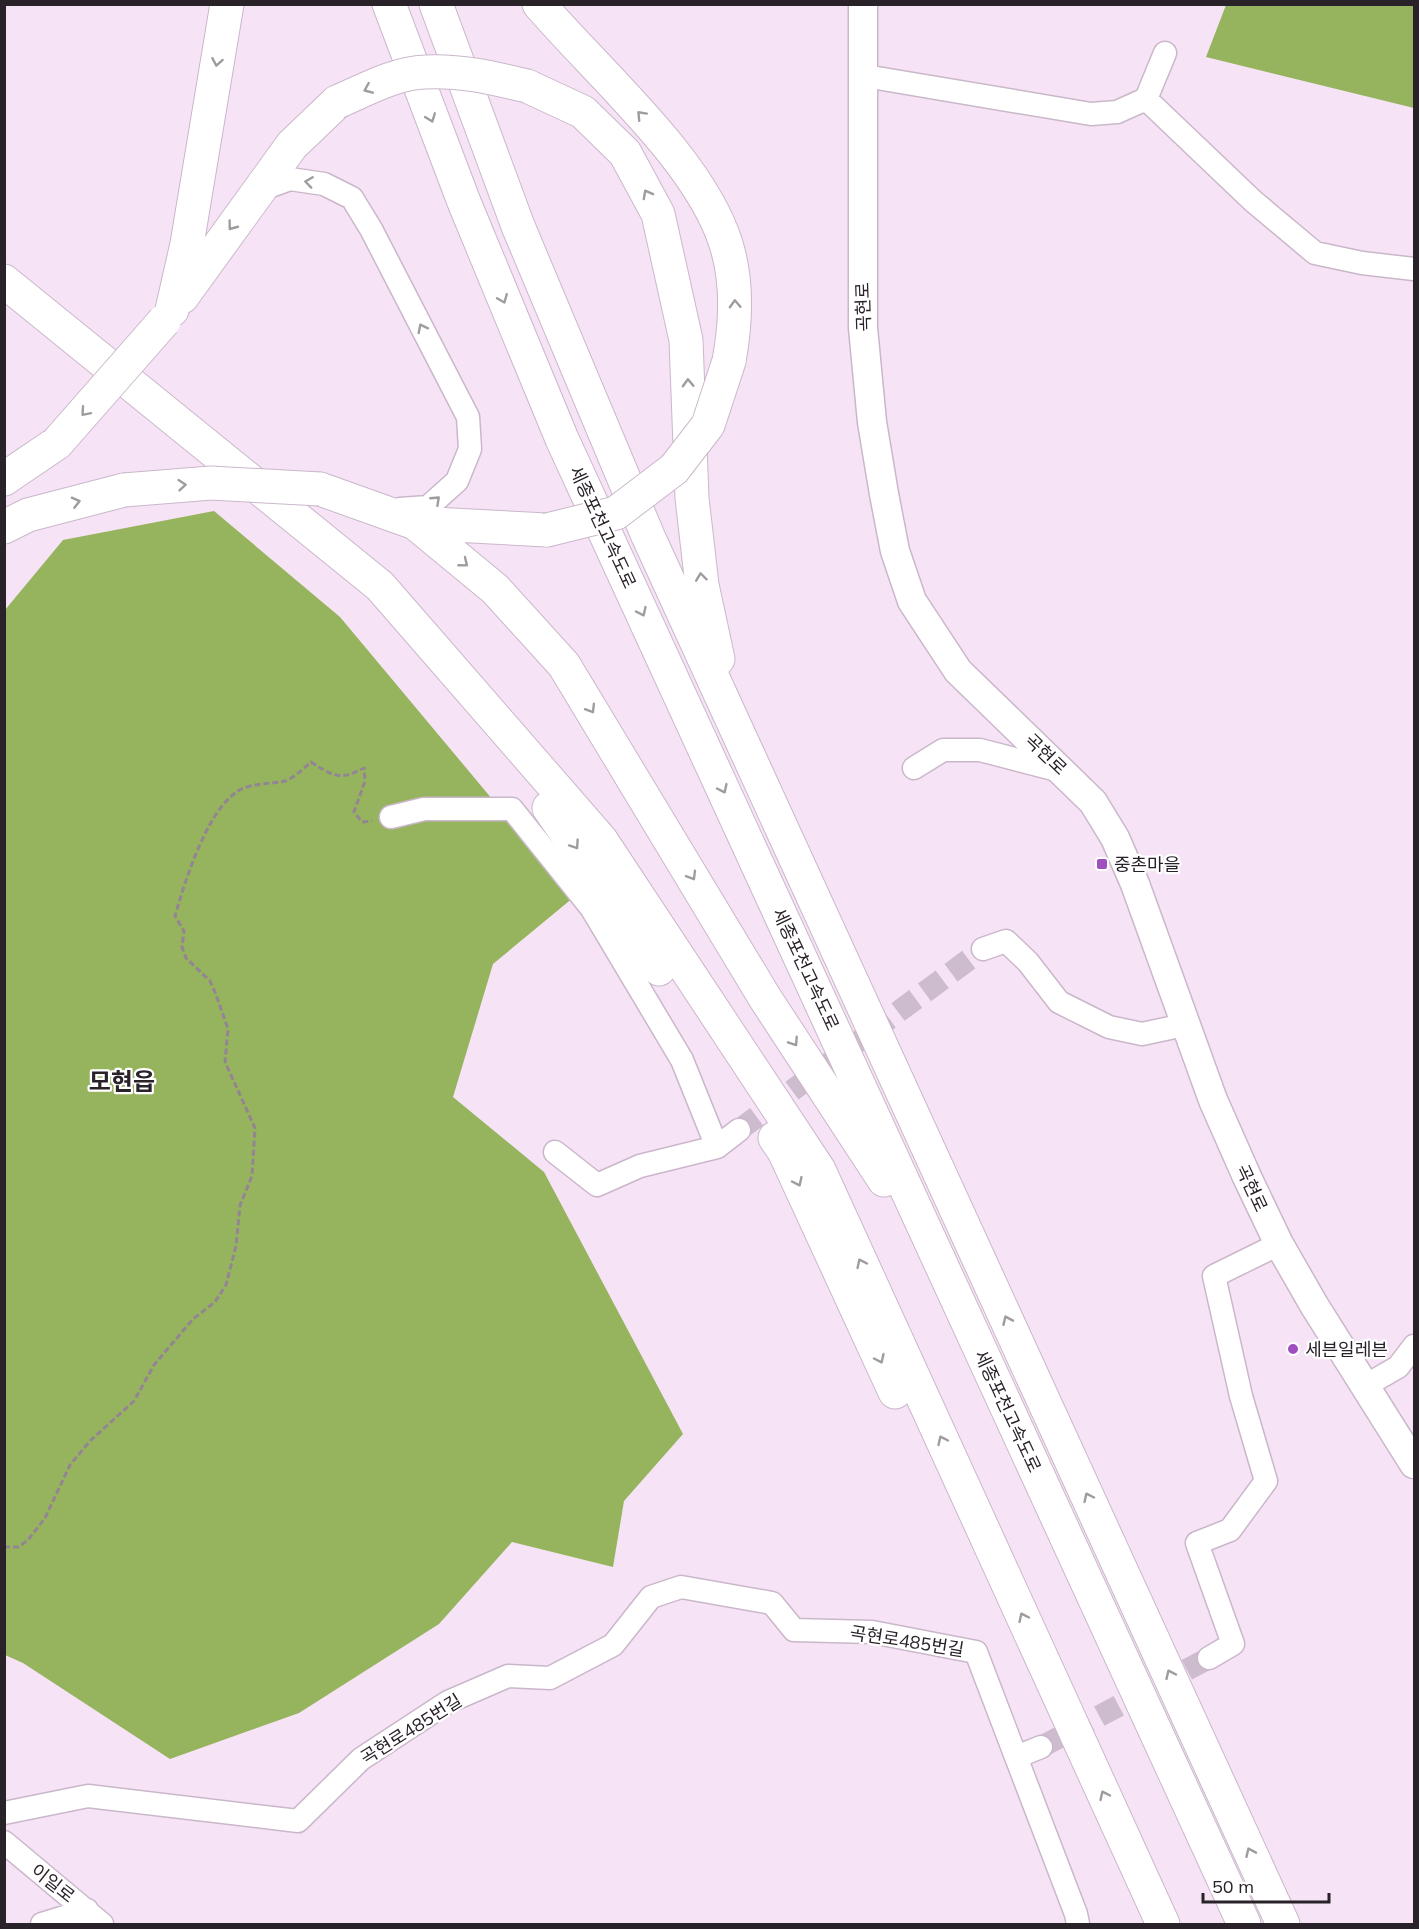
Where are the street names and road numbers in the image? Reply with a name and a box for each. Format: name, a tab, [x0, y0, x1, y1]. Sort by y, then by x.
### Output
street label: 곡현로	[851, 282, 875, 332]
street label: 세종포천고속도로	[565, 462, 641, 592]
street label: 곡현로	[1020, 728, 1072, 780]
street label: 세종포천고속도로	[768, 904, 844, 1034]
street label: 곡현로	[1231, 1161, 1273, 1215]
street label: 세종포천고속도로	[970, 1346, 1046, 1476]
street label: 곡현로485번길	[848, 1621, 966, 1661]
street label: 곡현로485번길	[356, 1689, 466, 1769]
street label: 이일로	[26, 1859, 80, 1907]

